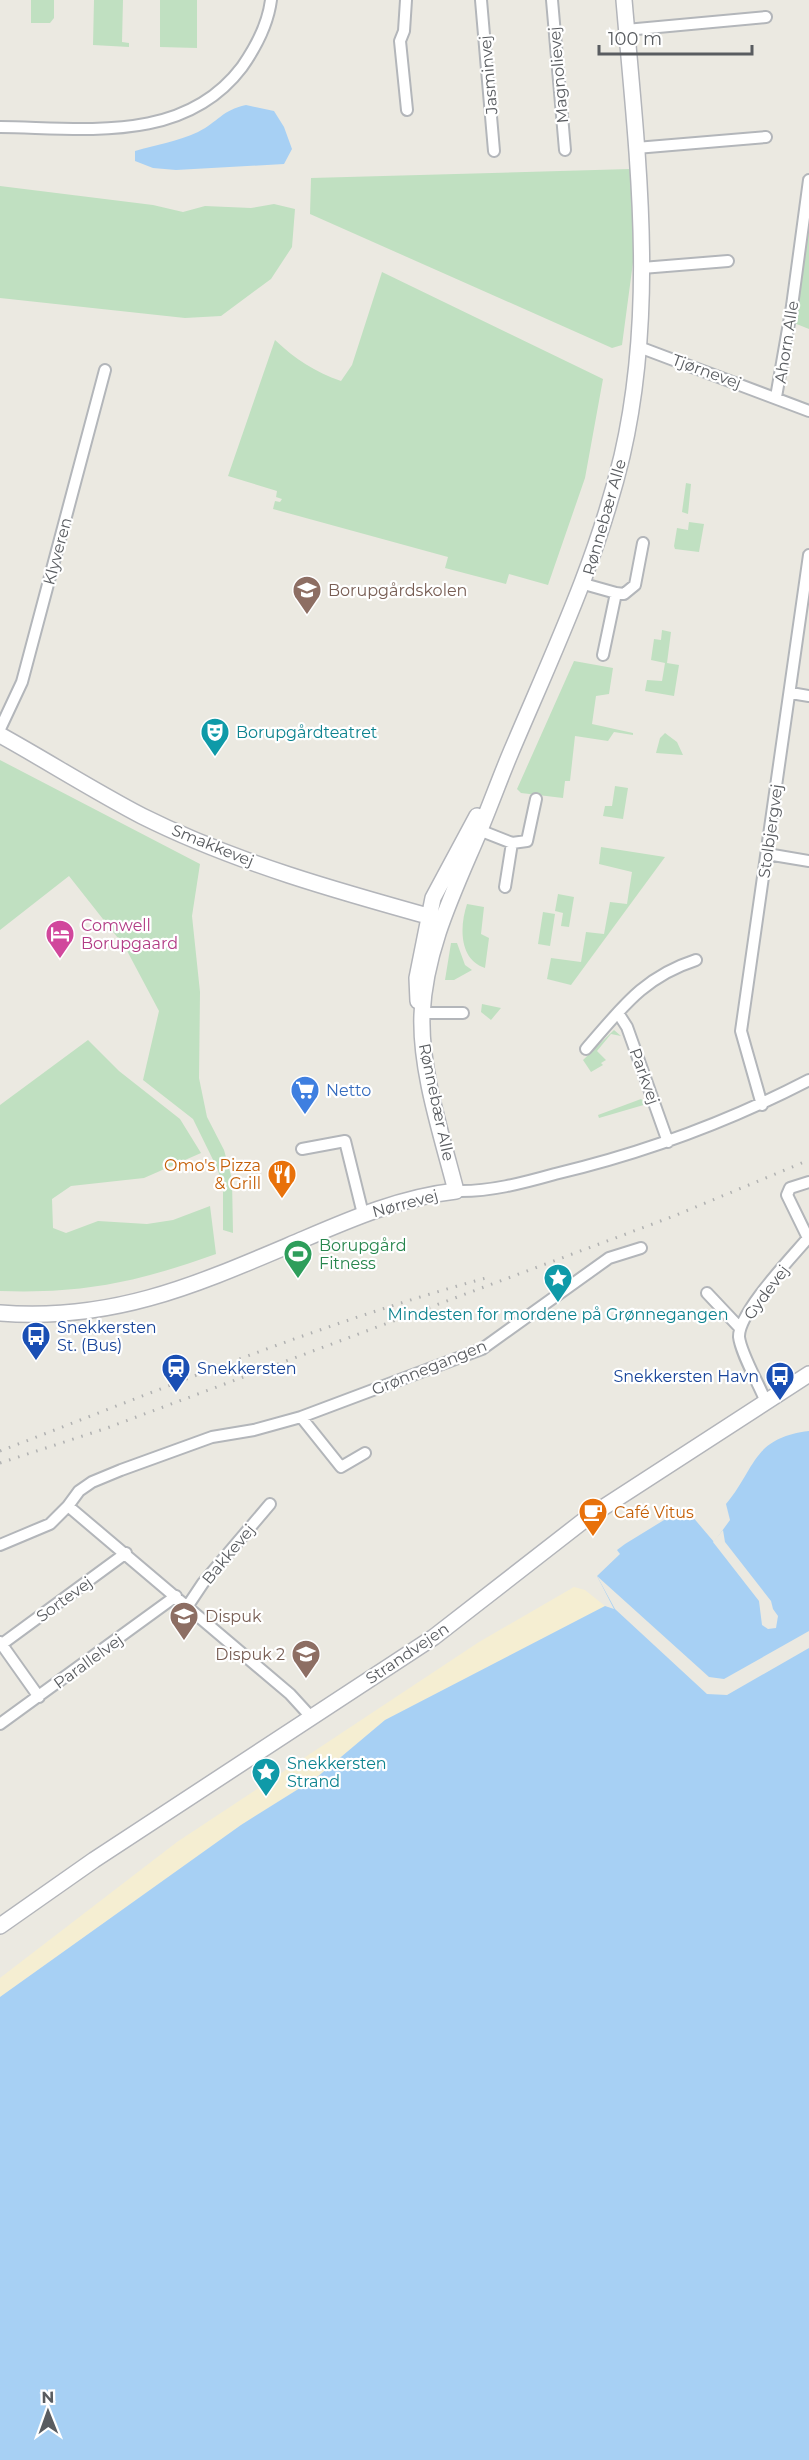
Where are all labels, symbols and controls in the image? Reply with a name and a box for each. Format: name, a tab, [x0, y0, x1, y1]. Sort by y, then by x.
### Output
scale bar	[599, 18, 752, 56]
street label: Magnolievej	[545, 26, 572, 124]
text: 100 m	[608, 28, 662, 50]
street label: Jasminvej	[476, 34, 502, 116]
street label: Ahorn Alle	[771, 299, 802, 385]
street label: Tjørnevej	[670, 350, 744, 393]
street label: Rønnebær Alle	[579, 457, 630, 577]
street label: Klyveren	[39, 515, 76, 587]
school or university icon: Borupgårdskolen	[291, 574, 323, 616]
place label: Borupgårdskolen	[328, 581, 467, 600]
theatre icon: Borupgårdteatret	[199, 716, 231, 758]
place label: Borupgårdteatret	[236, 723, 378, 742]
street label: Stolbjergvej	[754, 783, 786, 879]
street label: Smakkevej	[169, 820, 257, 871]
place label: Comwell Borupgaard	[81, 916, 178, 953]
hotel icon: Comwell Borupgaard	[44, 918, 76, 960]
street label: Rønnebær Alle	[415, 1042, 458, 1163]
street label: Parkvej	[626, 1045, 663, 1107]
supermarket icon: Netto	[289, 1074, 321, 1116]
place label: Netto	[326, 1081, 371, 1100]
place label: Omo's Pizza & Grill	[164, 1156, 261, 1193]
restaurant icon: Omo's Pizza & Grill	[266, 1158, 298, 1200]
street label: Nørrevej	[370, 1186, 440, 1221]
place label: Borupgård Fitness	[319, 1236, 407, 1273]
sports icon: Borupgård Fitness	[282, 1238, 314, 1280]
street label: Gydevej	[740, 1261, 793, 1323]
place icon: Mindesten for mordene på Grønnegangen	[542, 1262, 574, 1304]
place label: Mindesten for mordene på Grønnegangen	[388, 1305, 728, 1324]
place label: Snekkersten St. (Bus)	[57, 1318, 157, 1355]
bus stop icon: Snekkersten St. (Bus)	[20, 1320, 52, 1362]
street label: Grønnegangen	[369, 1336, 490, 1399]
station icon: Snekkersten	[160, 1352, 192, 1394]
place label: Snekkersten	[197, 1359, 297, 1378]
bus stop icon: Snekkersten Havn	[764, 1360, 796, 1402]
place label: Snekkersten Havn	[613, 1367, 759, 1386]
cafe icon: Café Vitus	[577, 1496, 609, 1538]
place label: Café Vitus	[614, 1503, 694, 1522]
street label: Bakkevej	[198, 1521, 259, 1588]
street label: Sortevej	[33, 1573, 96, 1626]
school or university icon: Dispuk	[168, 1600, 200, 1642]
place label: Dispuk	[205, 1607, 262, 1626]
street label: Strandvejen	[362, 1619, 452, 1688]
street label: Parallelvej	[50, 1630, 127, 1693]
school or university icon: Dispuk 2	[290, 1638, 322, 1680]
place label: Dispuk 2	[215, 1645, 285, 1664]
place label: Snekkersten Strand	[287, 1754, 387, 1791]
place icon: Snekkersten Strand	[250, 1756, 282, 1798]
north arrow	[18, 2382, 78, 2442]
text: N	[41, 2388, 54, 2407]

